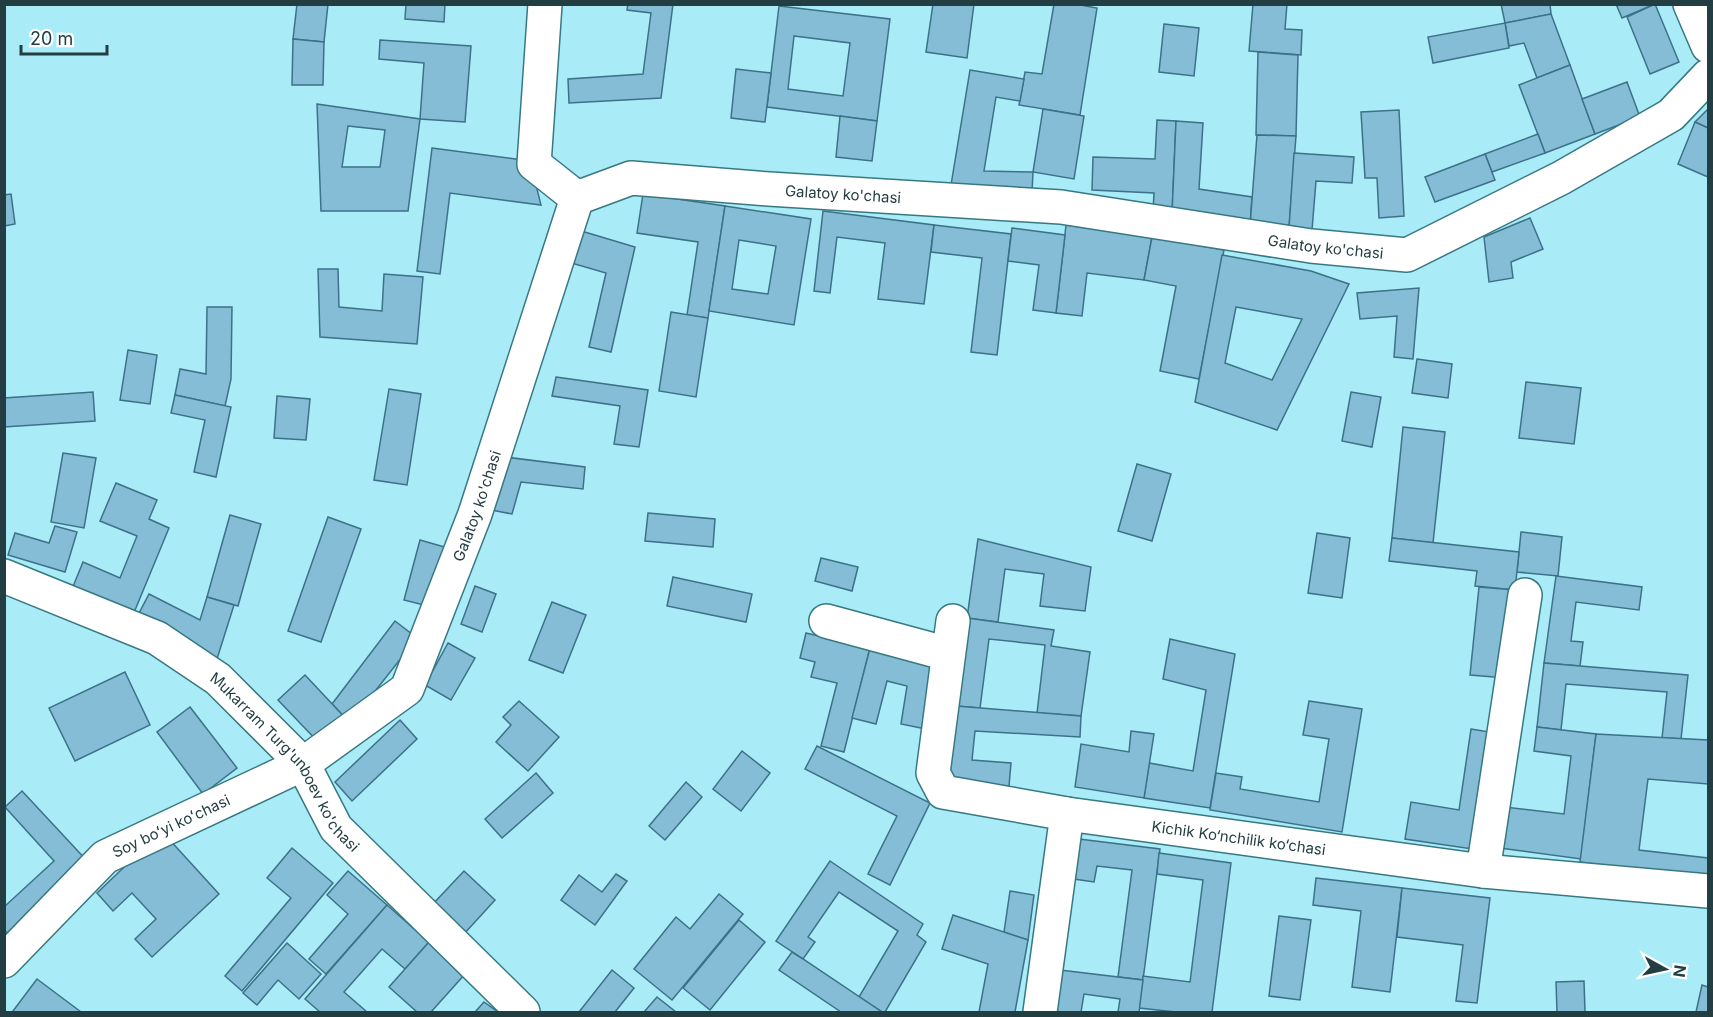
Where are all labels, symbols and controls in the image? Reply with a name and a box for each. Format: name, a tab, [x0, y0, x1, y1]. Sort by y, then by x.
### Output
scale bar	[21, 18, 106, 56]
text: 20 m	[30, 28, 73, 49]
street label: Galatoy ko'chasi	[784, 181, 902, 207]
street label: Galatoy ko'chasi	[1267, 230, 1384, 262]
street label: Galatoy ko'chasi	[448, 448, 504, 564]
street label: Mukarram Turg'unboev ko'chasi	[207, 667, 364, 855]
street label: Soy boʻyi koʻchasi	[109, 790, 233, 862]
street label: Kichik Ko‘nchilik ko‘chasi	[1150, 816, 1327, 859]
north arrow	[1635, 939, 1695, 999]
text: N	[1669, 964, 1691, 979]

